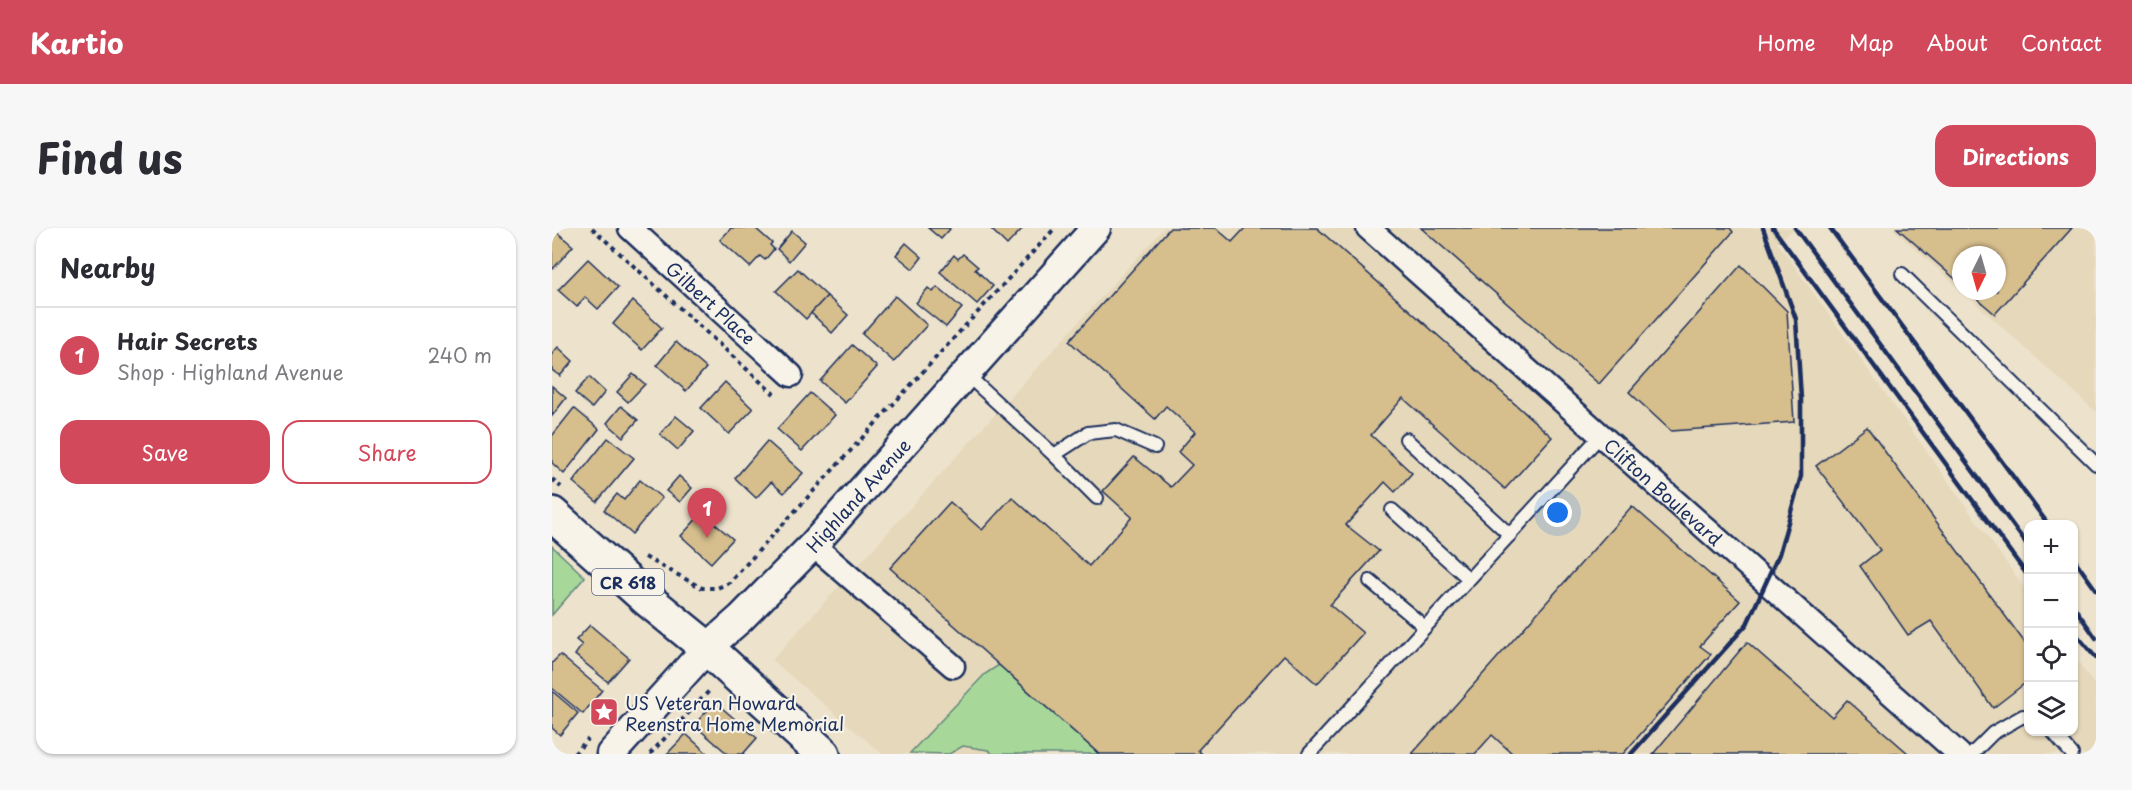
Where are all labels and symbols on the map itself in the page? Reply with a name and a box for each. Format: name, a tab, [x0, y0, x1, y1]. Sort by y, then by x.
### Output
north arrow	[1952, 246, 2006, 300]
street label: Gilbert Place	[661, 254, 762, 350]
street label: Clifton Boulevard	[1599, 431, 1729, 551]
street label: Highland Avenue	[799, 432, 916, 558]
pin: 1	[688, 488, 726, 538]
your location	[1543, 498, 1572, 527]
road number: CR 618	[592, 569, 664, 595]
place label: US Veteran Howard Reenstra Home Memorial	[625, 689, 844, 737]
place icon: US Veteran Howard Reenstra Home Memorial	[588, 696, 620, 728]

